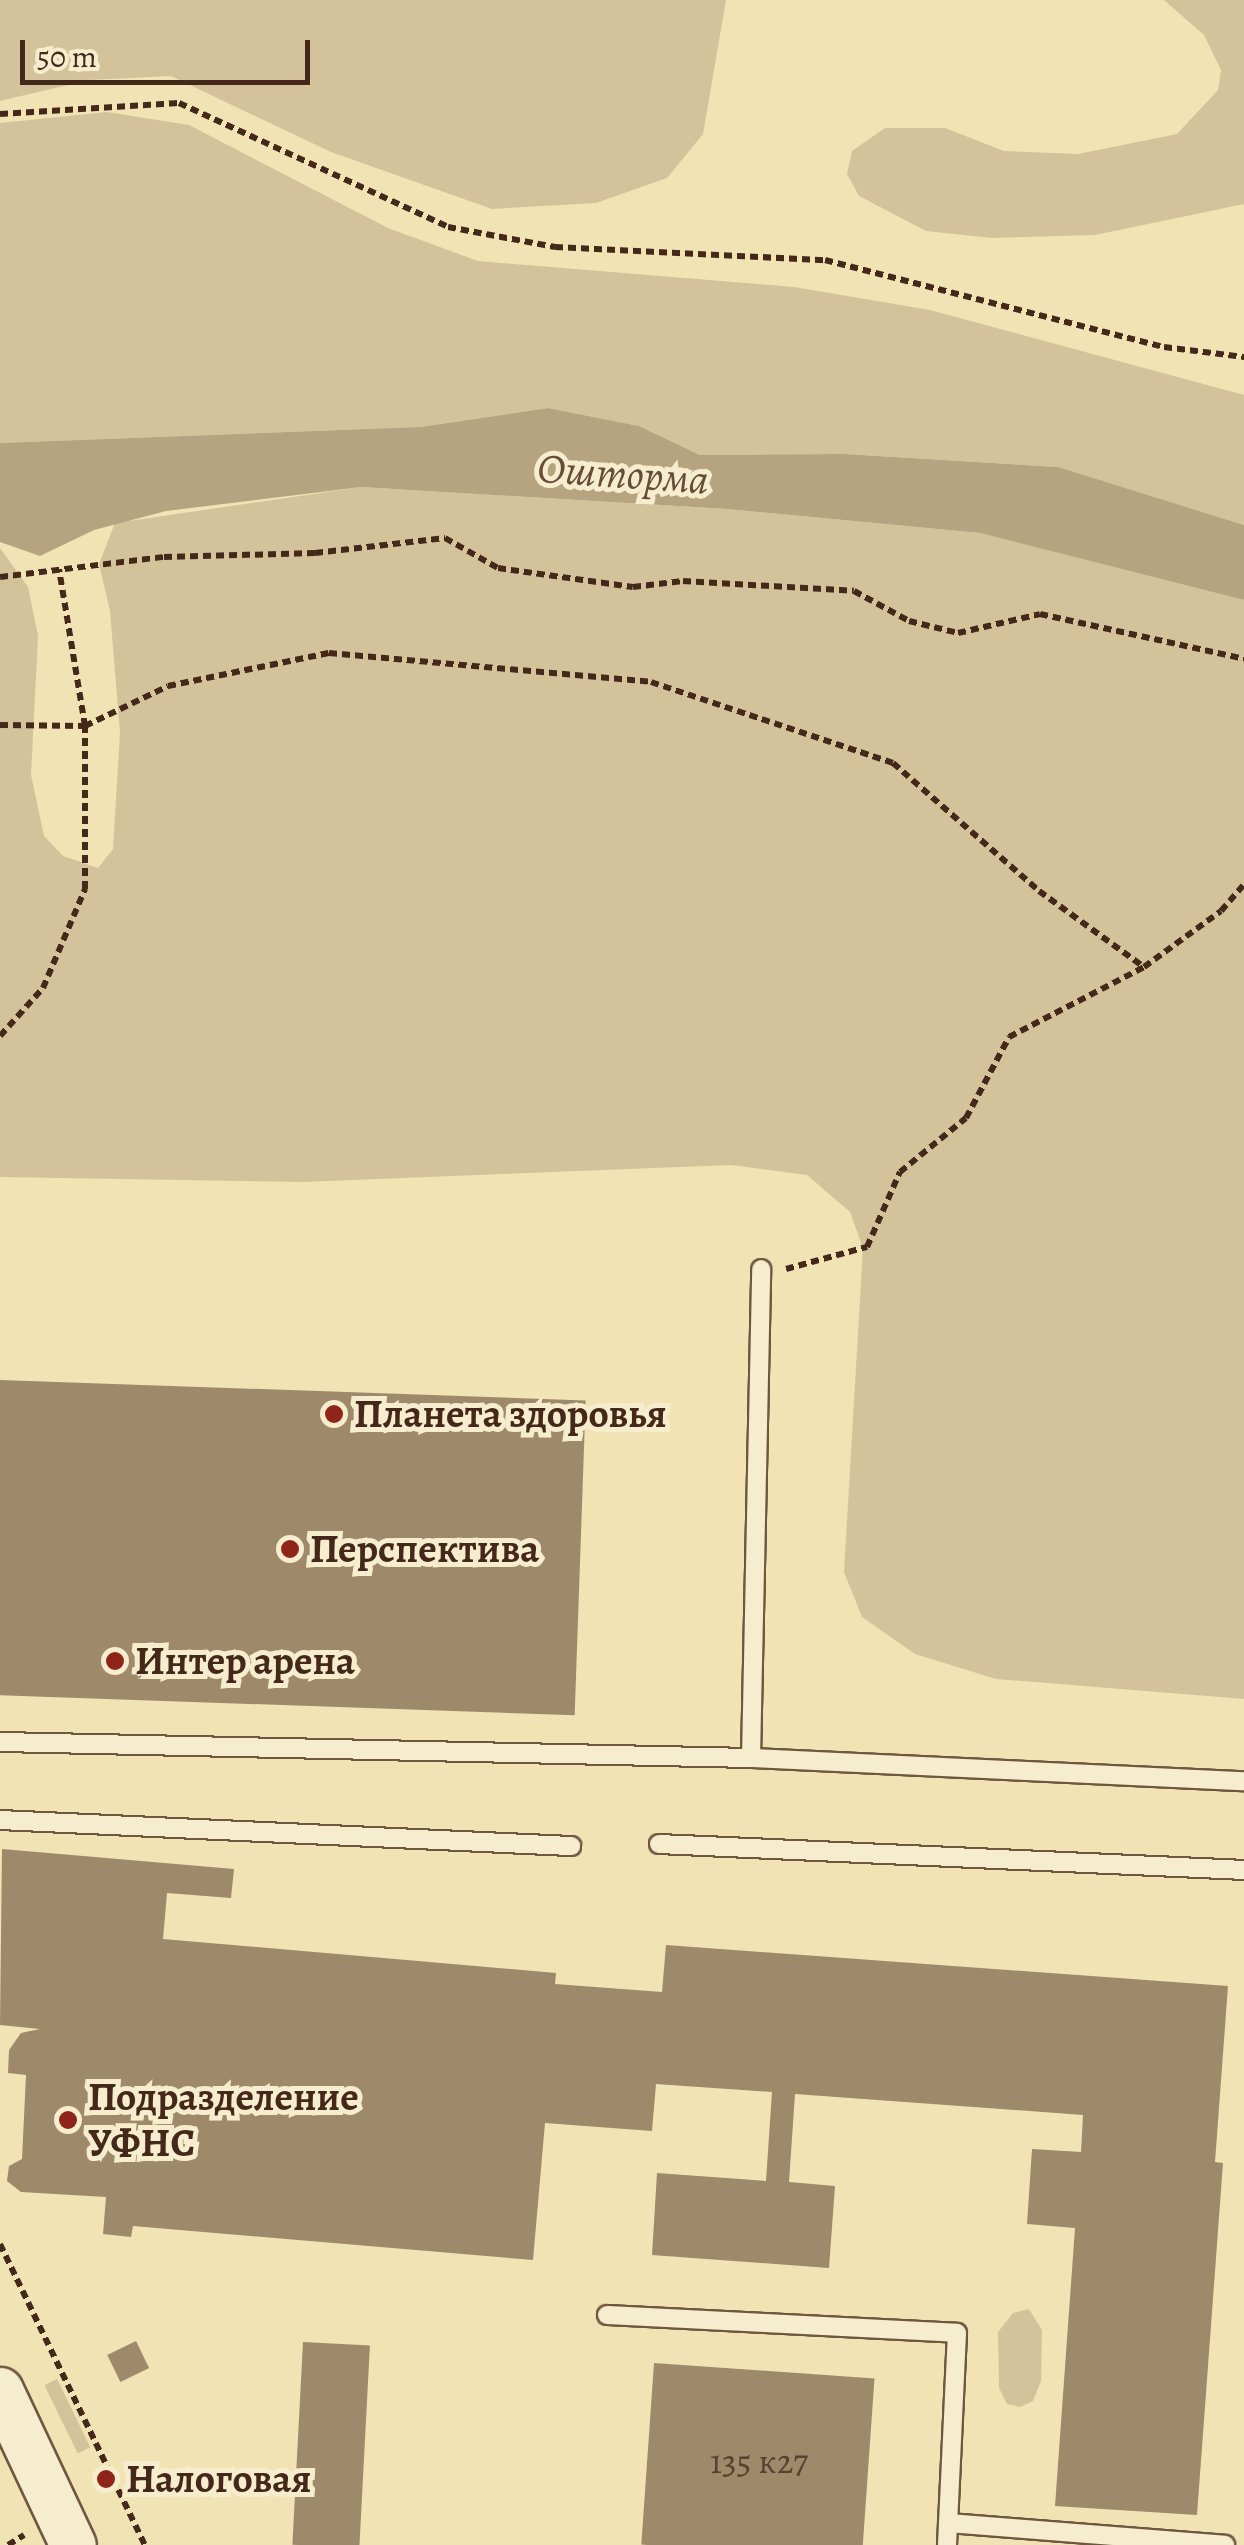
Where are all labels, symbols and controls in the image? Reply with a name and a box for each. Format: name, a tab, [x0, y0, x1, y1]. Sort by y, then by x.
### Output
scale bar	[25, 20, 315, 82]
text: 50 m	[37, 37, 97, 77]
water label: Ошторма	[536, 443, 710, 505]
place label: Планета здоровья	[354, 1390, 667, 1438]
marker: Планета здоровья	[323, 1403, 345, 1425]
place label: Перспектива	[310, 1525, 539, 1573]
marker: Перспектива	[279, 1538, 301, 1560]
place label: Интер арена	[135, 1637, 355, 1685]
marker: Интер арена	[104, 1650, 126, 1672]
place label: Подразделение УФНС	[88, 2073, 359, 2167]
marker: Подразделение УФНС	[57, 2109, 79, 2131]
house number: 135 к27	[710, 2440, 808, 2482]
place label: Налоговая	[126, 2455, 312, 2503]
marker: Налоговая	[95, 2468, 117, 2490]

